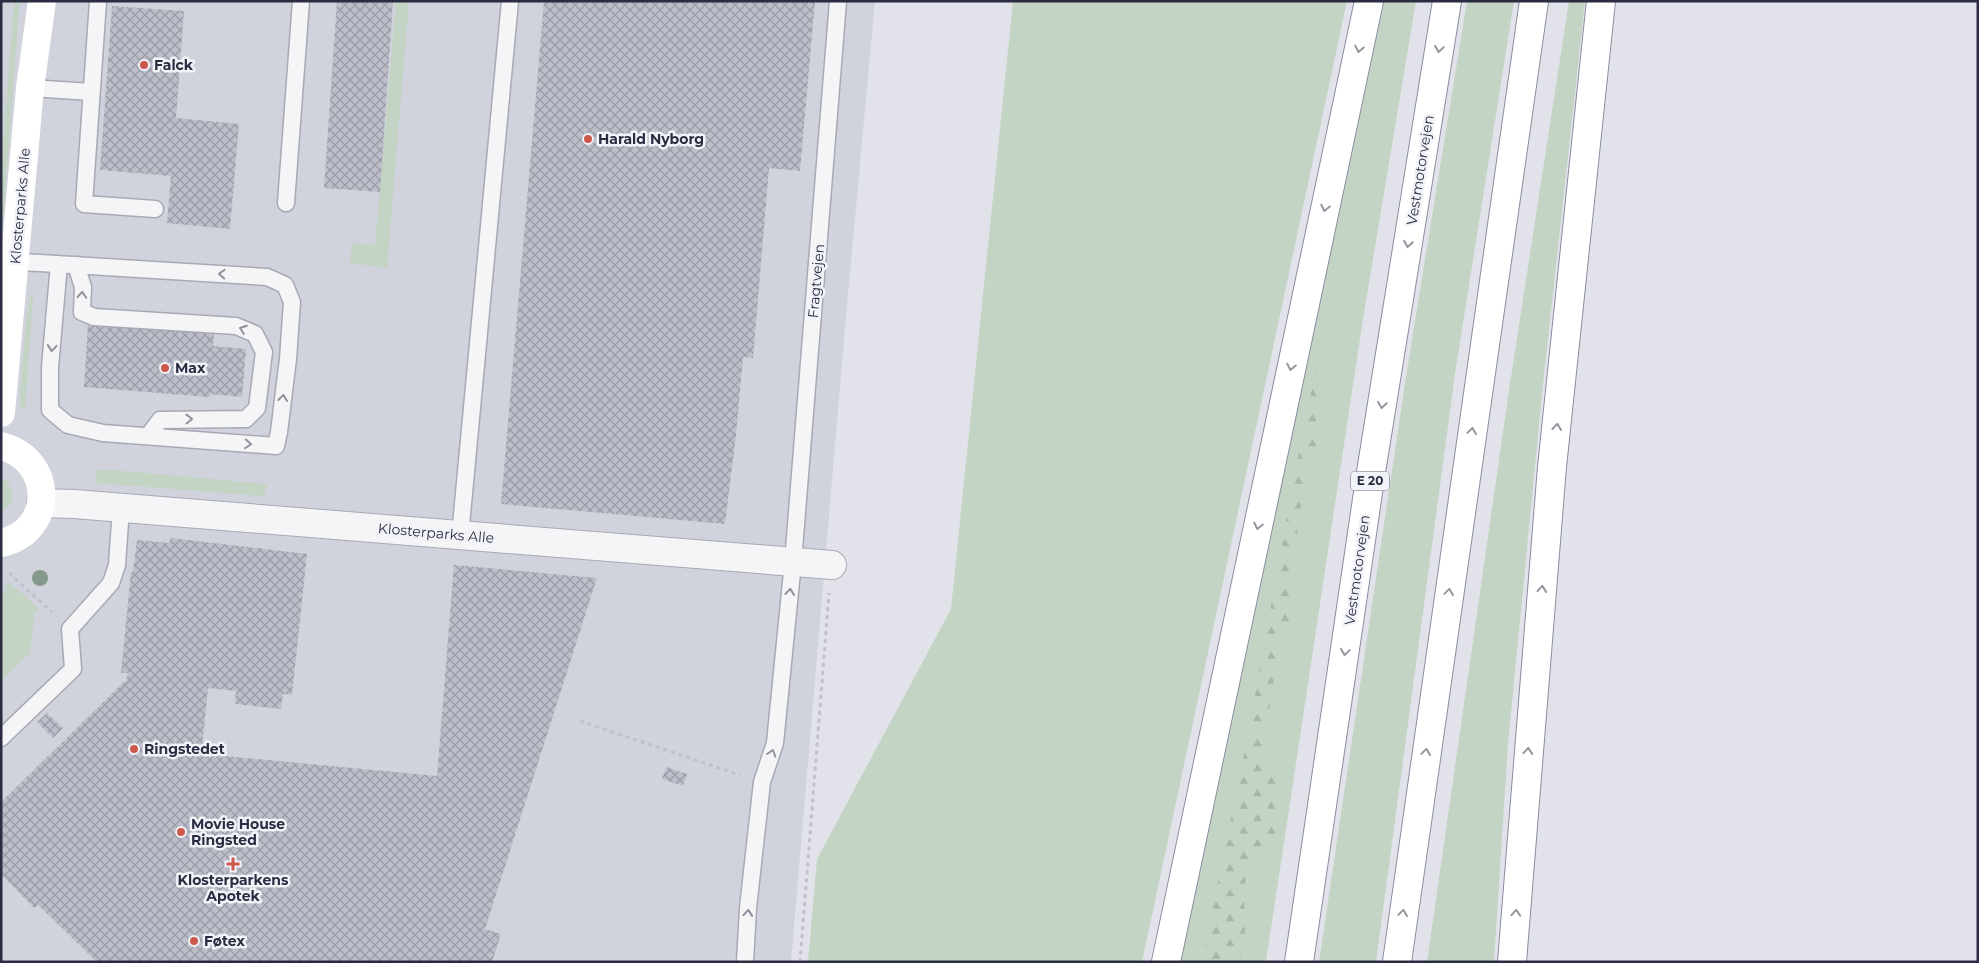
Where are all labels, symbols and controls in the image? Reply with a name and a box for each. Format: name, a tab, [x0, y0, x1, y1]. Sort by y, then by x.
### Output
one-way arrow	[1354, 45, 1364, 53]
one-way arrow	[1435, 45, 1445, 54]
place label: Falck	[154, 56, 194, 74]
marker: Falck	[138, 59, 150, 71]
street label: Vestmotorvejen	[1402, 114, 1438, 226]
place label: Harald Nyborg	[598, 130, 704, 148]
marker: Harald Nyborg	[582, 133, 594, 145]
street label: Klosterparks Alle	[6, 147, 34, 265]
one-way arrow	[1320, 203, 1331, 212]
one-way arrow	[1403, 240, 1413, 249]
street label: Fragtvejen	[804, 243, 828, 319]
one-way arrow	[218, 268, 226, 279]
one-way arrow	[76, 291, 87, 299]
one-way arrow	[239, 325, 247, 335]
one-way arrow	[46, 344, 57, 352]
place label: Max	[175, 359, 206, 377]
marker: Max	[159, 362, 171, 374]
one-way arrow	[1286, 362, 1297, 371]
one-way arrow	[277, 394, 288, 402]
one-way arrow	[1377, 400, 1387, 409]
one-way arrow	[185, 414, 193, 424]
one-way arrow	[1551, 423, 1562, 431]
one-way arrow	[1466, 426, 1477, 434]
one-way arrow	[244, 438, 252, 449]
road number: E 20	[1351, 472, 1389, 491]
street label: Vestmotorvejen	[1340, 514, 1374, 626]
street label: Klosterparks Alle	[377, 519, 495, 547]
one-way arrow	[1253, 521, 1263, 530]
one-way arrow	[1536, 585, 1547, 593]
one-way arrow	[785, 587, 796, 595]
one-way arrow	[1443, 587, 1453, 596]
one-way arrow	[1340, 648, 1350, 656]
place label: Ringstedet	[144, 740, 225, 758]
marker: Ringstedet	[128, 743, 140, 755]
one-way arrow	[1523, 747, 1534, 755]
one-way arrow	[1420, 748, 1430, 757]
one-way arrow	[766, 749, 776, 758]
place label: Movie House Ringsted	[191, 815, 285, 849]
marker: Movie House Ringsted	[175, 826, 187, 838]
marker: Klosterparkens Apotek	[227, 858, 239, 870]
place label: Klosterparkens Apotek	[178, 871, 289, 905]
one-way arrow	[742, 909, 753, 917]
one-way arrow	[1398, 909, 1408, 918]
one-way arrow	[1510, 909, 1521, 917]
place label: Føtex	[204, 932, 245, 950]
marker: Føtex	[188, 935, 200, 947]

